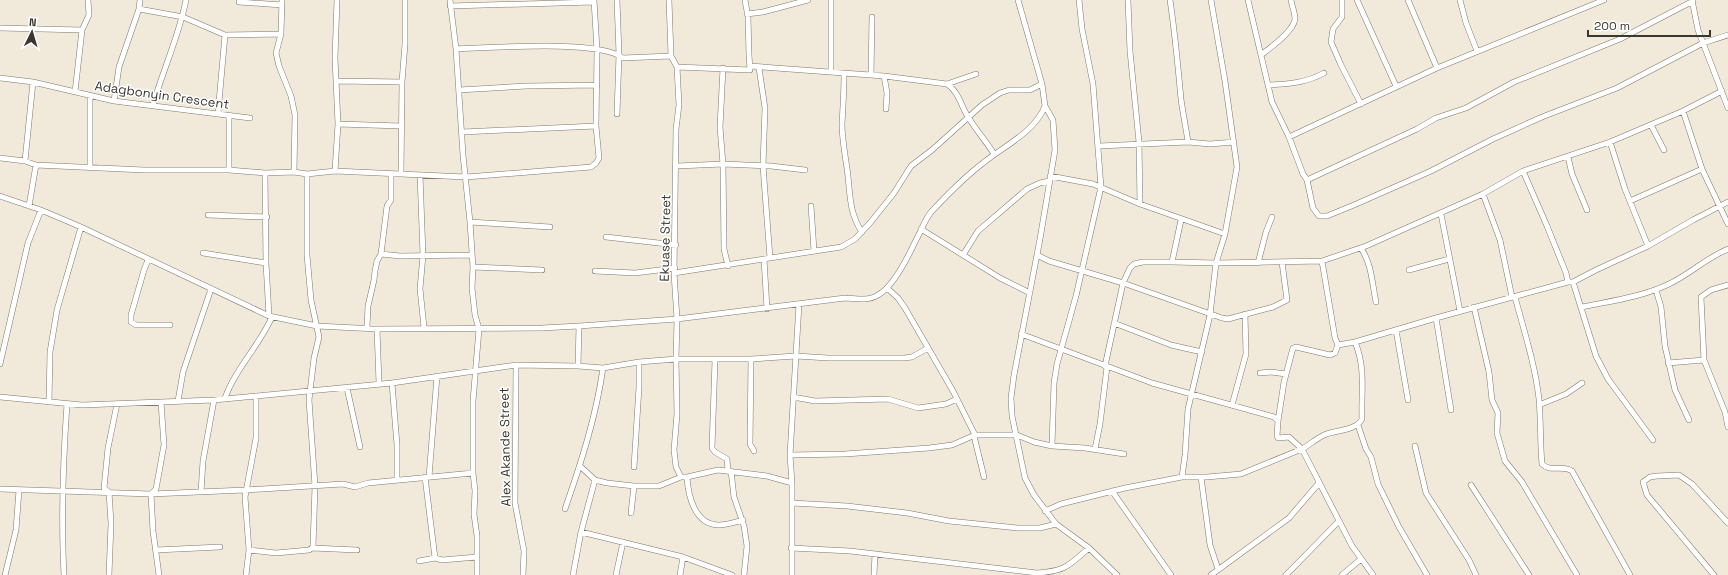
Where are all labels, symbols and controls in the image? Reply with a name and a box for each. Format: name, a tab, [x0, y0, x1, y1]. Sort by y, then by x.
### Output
north arrow	[12, 12, 52, 52]
scale bar	[1588, 12, 1710, 38]
text: N	[29, 15, 37, 29]
text: 200 m	[1594, 18, 1630, 34]
street label: Adagbonyin Crescent	[94, 77, 230, 113]
street label: Ekuase Street	[656, 194, 674, 282]
street label: Alex Akande Street	[495, 387, 515, 507]

